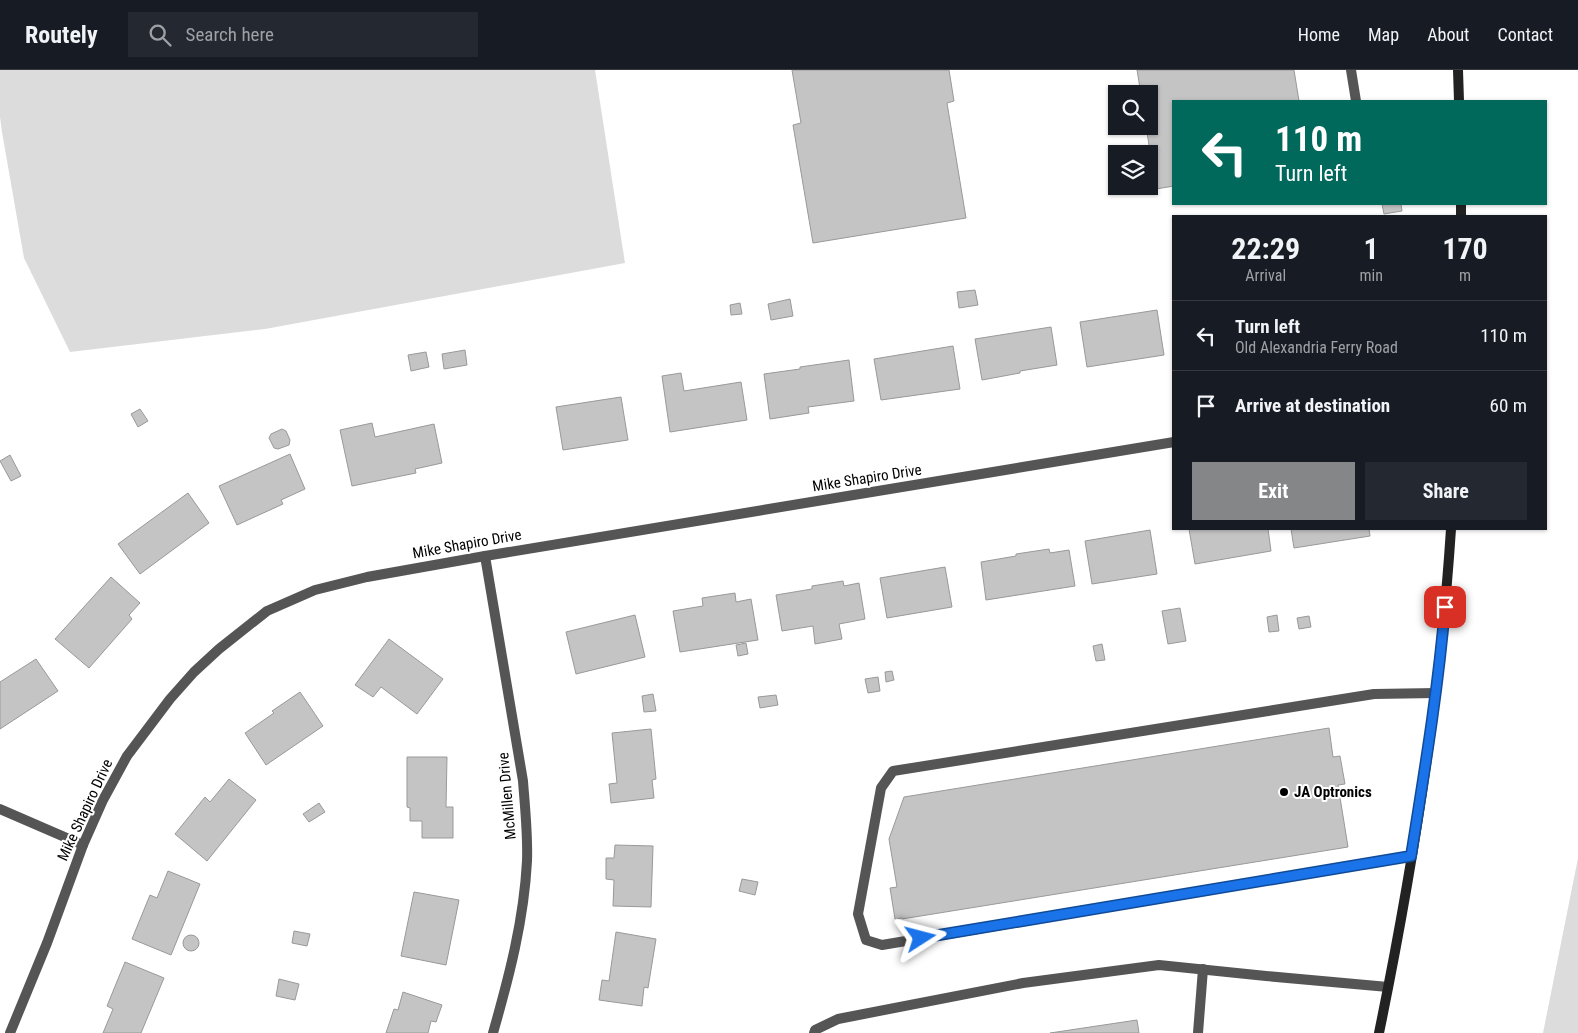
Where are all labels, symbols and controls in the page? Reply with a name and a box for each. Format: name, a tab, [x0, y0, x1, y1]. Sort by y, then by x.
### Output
search box	[128, 12, 478, 57]
text: Routely	[25, 21, 98, 49]
icon: search	[146, 21, 174, 49]
text: Search here	[186, 23, 274, 46]
text: Home	[1298, 24, 1340, 45]
text: Map	[1368, 24, 1399, 45]
text: About	[1427, 24, 1469, 45]
text: Contact	[1497, 24, 1553, 45]
map controls	[1108, 85, 1158, 195]
button: search	[1108, 85, 1158, 135]
text: 110 m	[1275, 119, 1362, 160]
icon: left	[1192, 120, 1257, 185]
button: layers	[1108, 145, 1158, 195]
text: Turn left	[1275, 161, 1347, 186]
text: 22:29	[1231, 231, 1300, 266]
text: 1	[1364, 231, 1379, 266]
text: 170	[1442, 231, 1488, 266]
text: Arrival	[1245, 266, 1286, 285]
text: min	[1359, 266, 1383, 285]
text: m	[1459, 266, 1471, 285]
text: Turn left	[1235, 315, 1300, 338]
icon: left	[1192, 322, 1220, 350]
text: 110 m	[1480, 324, 1527, 347]
text: Old Alexandria Ferry Road	[1235, 338, 1398, 357]
icon: arrive	[1192, 392, 1220, 420]
text: Arrive at destination	[1235, 394, 1390, 417]
text: 60 m	[1490, 394, 1527, 417]
street label: Mike Shapiro Drive	[811, 460, 923, 496]
button: Exit	[1192, 462, 1355, 520]
button: Share	[1365, 462, 1527, 520]
street label: Mike Shapiro Drive	[411, 526, 523, 562]
pin	[1424, 586, 1466, 628]
icon: arrive	[1431, 593, 1459, 621]
street label: McMillen Drive	[494, 752, 520, 840]
street label: Mike Shapiro Drive	[54, 756, 116, 864]
place label: JA Optronics	[1294, 783, 1372, 801]
marker: JA Optronics	[1278, 786, 1290, 798]
position arrow	[894, 911, 946, 963]

